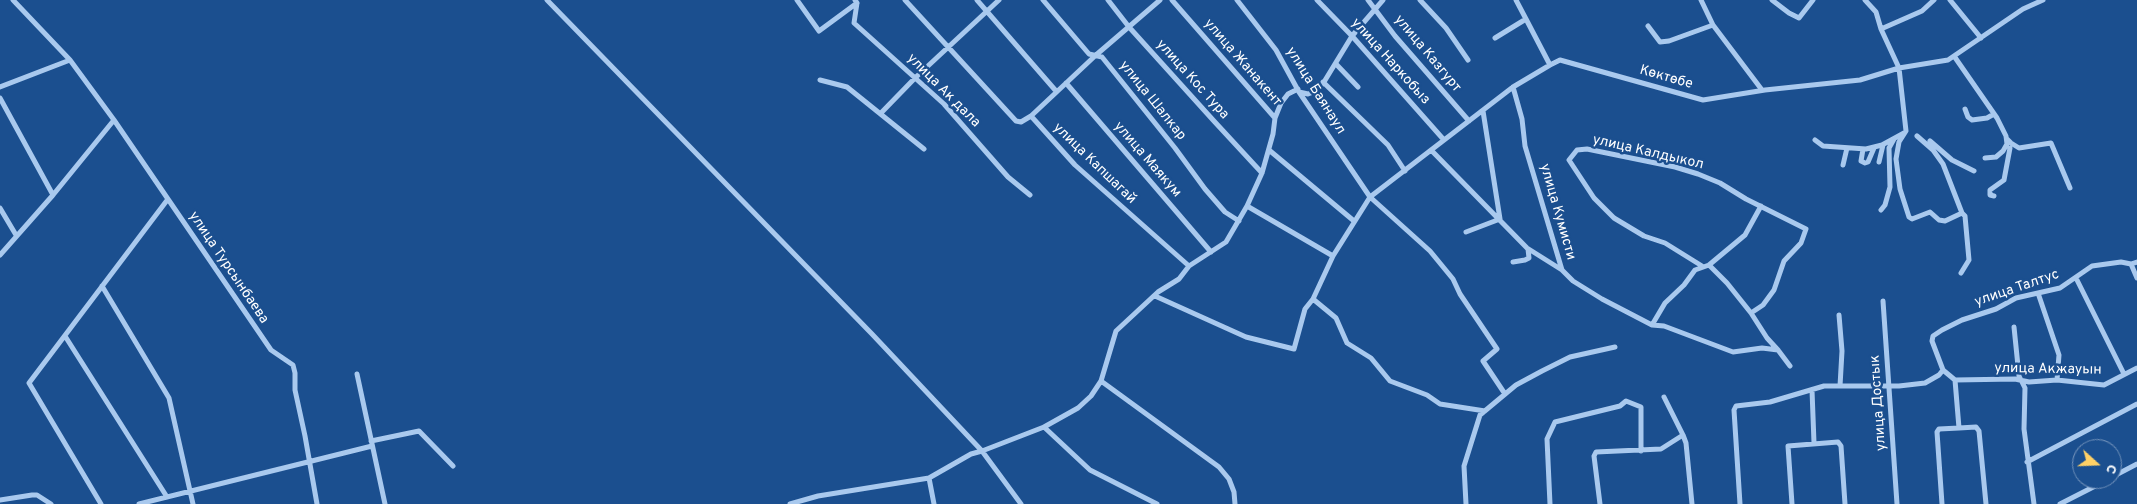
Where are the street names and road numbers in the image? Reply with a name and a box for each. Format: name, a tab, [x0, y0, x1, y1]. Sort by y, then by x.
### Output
street label: улица Казгурт	[1390, 12, 1464, 96]
street label: улица Наркобыз	[1347, 15, 1433, 109]
street label: улица Жанакент	[1199, 16, 1285, 110]
street label: улица Кос Тура	[1152, 37, 1232, 123]
street label: улица Баянаул	[1281, 44, 1349, 138]
street label: улица Ак дала	[903, 51, 983, 131]
street label: улица Шалкар	[1115, 58, 1189, 144]
street label: Көктөбе	[1637, 62, 1695, 94]
street label: улица Маякум	[1110, 119, 1184, 201]
street label: улица Капшагай	[1049, 120, 1139, 208]
street label: улица Калдыкол	[1591, 132, 1705, 174]
street label: улица Кумисти	[1535, 162, 1579, 262]
street label: улица Турсынбаева	[184, 209, 272, 327]
street label: улица Талтус	[1973, 267, 2061, 311]
street label: улица Достык	[1867, 354, 1891, 452]
street label: улица Акжауын	[1994, 361, 2102, 379]

